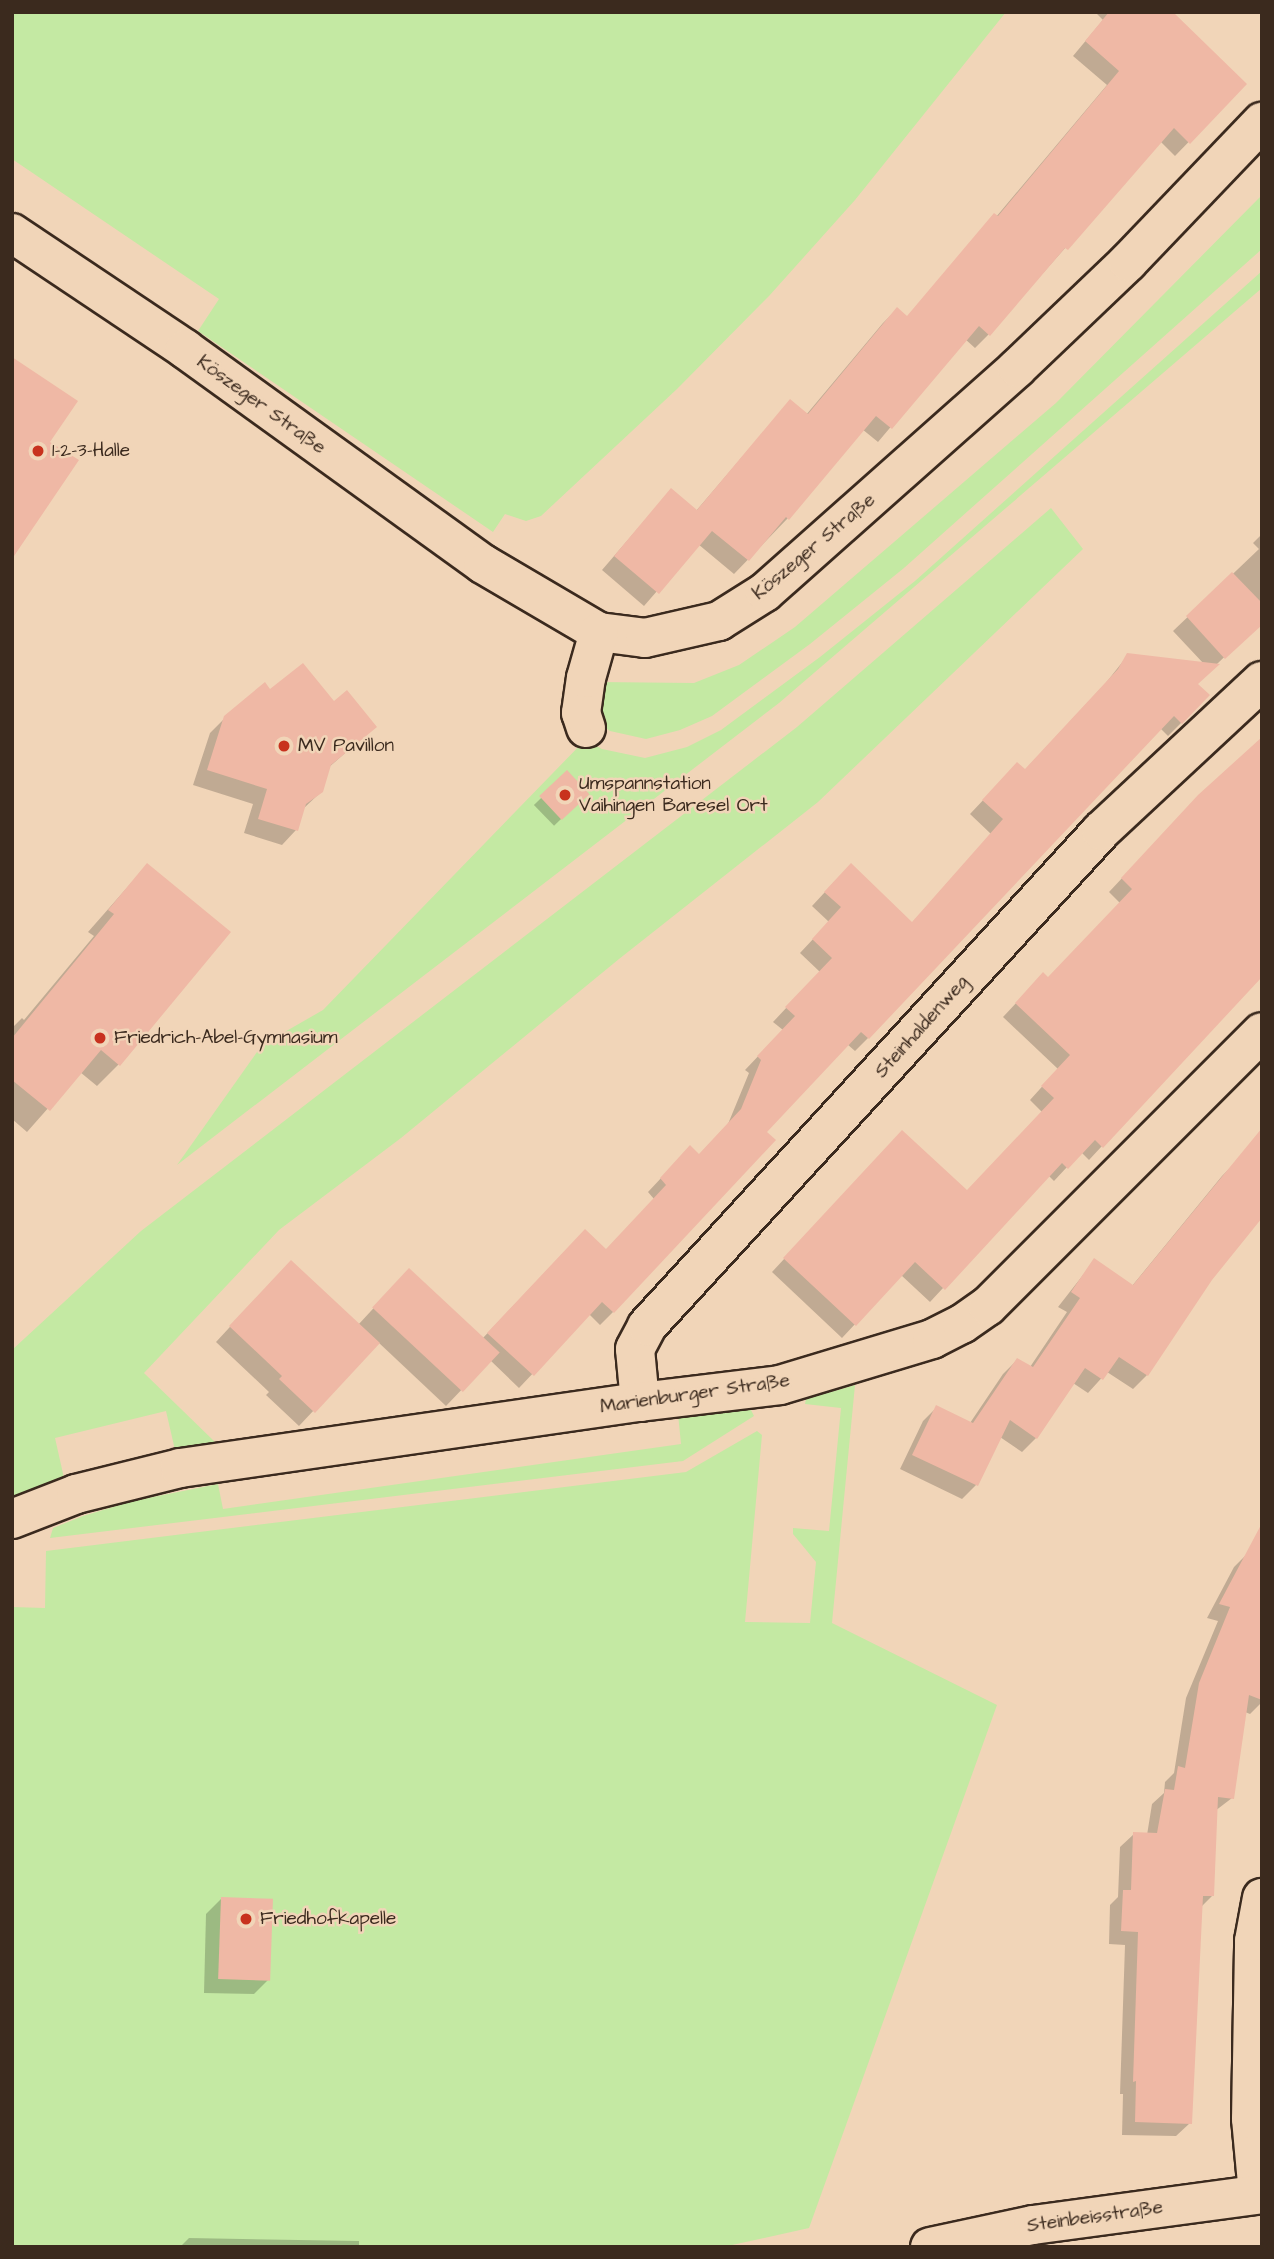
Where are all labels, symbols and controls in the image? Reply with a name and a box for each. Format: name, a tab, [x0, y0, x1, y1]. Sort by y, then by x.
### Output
street label: Köszeger Straße	[192, 351, 330, 459]
place label: 1-2-3-Halle	[52, 440, 130, 462]
marker: 1-2-3-Halle	[30, 443, 46, 459]
street label: Köszeger Straße	[748, 489, 880, 605]
place label: MV Pavillon	[298, 735, 394, 757]
marker: MV Pavillon	[276, 738, 292, 754]
place label: Umspannstation Vaihingen Baresel Ort	[579, 773, 768, 817]
marker: Umspannstation Vaihingen Baresel Ort	[557, 787, 573, 803]
street label: Steinhaldenweg	[870, 971, 974, 1083]
place label: Friedrich-Abel-Gymnasium	[114, 1027, 338, 1049]
marker: Friedrich-Abel-Gymnasium	[92, 1030, 108, 1046]
street label: Marienburger Straße	[599, 1369, 791, 1419]
place label: Friedhofkapelle	[260, 1908, 396, 1930]
marker: Friedhofkapelle	[238, 1911, 254, 1927]
street label: Steinbeisstraße	[1026, 2196, 1164, 2238]

